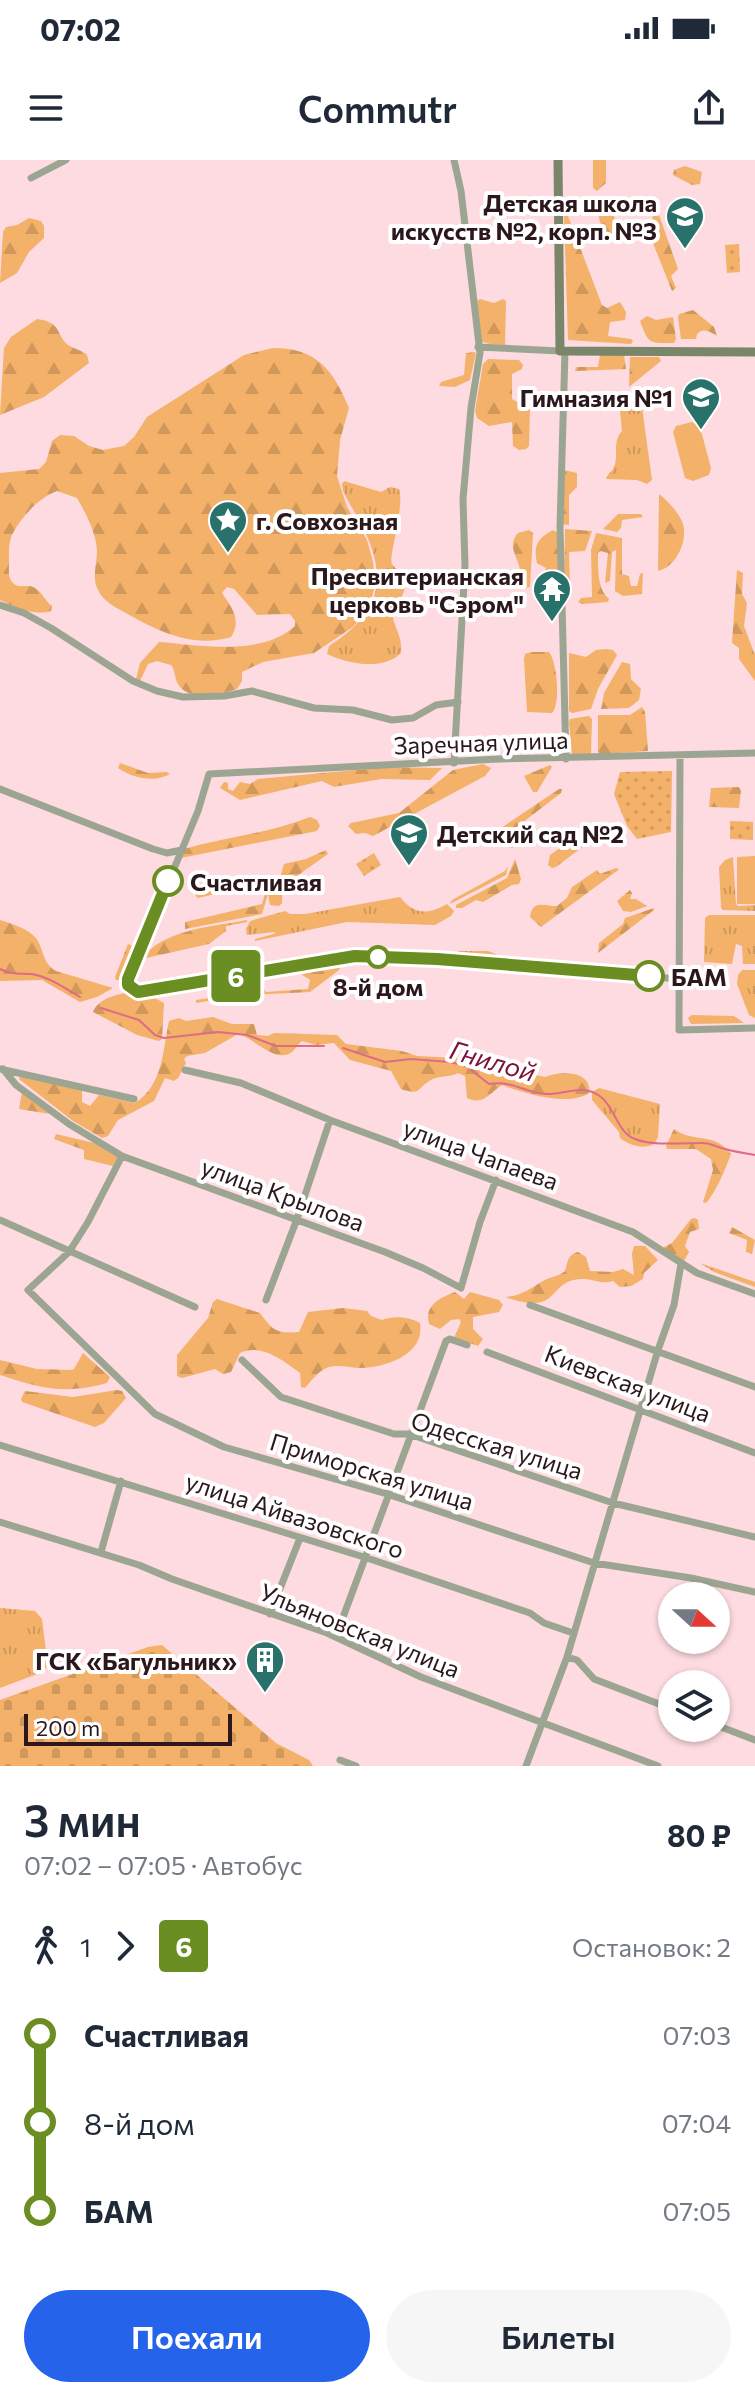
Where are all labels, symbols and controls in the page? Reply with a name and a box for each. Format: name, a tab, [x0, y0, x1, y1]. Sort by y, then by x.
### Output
text: 07:02	[40, 10, 121, 47]
icon: menu	[24, 86, 68, 130]
text: Commutr	[298, 86, 457, 130]
icon: share	[687, 86, 731, 130]
place label: Детская школа искусств №2, корп. №3	[391, 188, 657, 245]
school or university icon: Детская школа искусств №2, корп. №3	[664, 195, 706, 250]
school or university icon: Гимназия №1	[680, 376, 722, 431]
place label: Гимназия №1	[520, 383, 673, 412]
place icon: г. Совхозная	[207, 499, 249, 554]
place label: г. Совхозная	[256, 506, 398, 535]
place label: Пресвитерианская церковь "Сэром"	[311, 561, 524, 618]
temple icon: Пресвитерианская церковь "Сэром"	[531, 568, 573, 623]
street label: Заречная улица	[393, 724, 569, 760]
school or university icon: Детский сад №2	[388, 812, 430, 867]
place label: Детский сад №2	[437, 819, 624, 848]
marker: Счастливая	[153, 866, 183, 896]
place label: Счастливая	[190, 867, 322, 896]
marker: 8-й дом	[367, 946, 389, 968]
line badge: 6	[210, 950, 262, 1002]
text: 6	[227, 959, 245, 993]
marker: БАМ	[634, 961, 664, 991]
place label: БАМ	[671, 962, 727, 991]
place label: 8-й дом	[333, 972, 423, 1001]
water label: Гнилой	[447, 1033, 540, 1087]
street label: улица Чапаева	[400, 1113, 562, 1195]
street label: улица Крылова	[198, 1151, 368, 1237]
street label: Киевская улица	[541, 1338, 715, 1428]
street label: Одесская улица	[408, 1405, 586, 1485]
street label: Приморская улица	[267, 1426, 477, 1516]
street label: улица Айвазовского	[182, 1466, 408, 1564]
street label: Ульяновская улица	[256, 1577, 464, 1683]
north arrow	[658, 1582, 730, 1654]
map controls	[658, 1582, 730, 1742]
building icon: ГСК «Багульник»	[244, 1639, 286, 1694]
place label: ГСК «Багульник»	[35, 1646, 237, 1675]
button: layers	[658, 1670, 730, 1742]
scale bar	[24, 1710, 232, 1746]
text: 200 m	[36, 1714, 100, 1741]
text: 3 мин	[24, 1792, 141, 1846]
text: 80 ₽	[667, 1816, 731, 1853]
text: 07:02 – 07:05 · Автобус	[24, 1849, 303, 1880]
icon: walk	[24, 1924, 68, 1968]
icon: forward	[103, 1924, 147, 1968]
text: 6	[175, 1929, 192, 1963]
text: 1	[80, 1931, 91, 1962]
text: Остановок: 2	[572, 1931, 731, 1962]
text: Счастливая	[84, 2016, 249, 2053]
text: 07:03	[663, 2019, 731, 2050]
text: 8-й дом	[84, 2104, 195, 2141]
text: 07:04	[662, 2107, 731, 2138]
text: БАМ	[84, 2192, 154, 2229]
text: 07:05	[662, 2195, 731, 2226]
button: Поехали	[24, 2290, 370, 2382]
button: Билеты	[386, 2290, 731, 2382]

